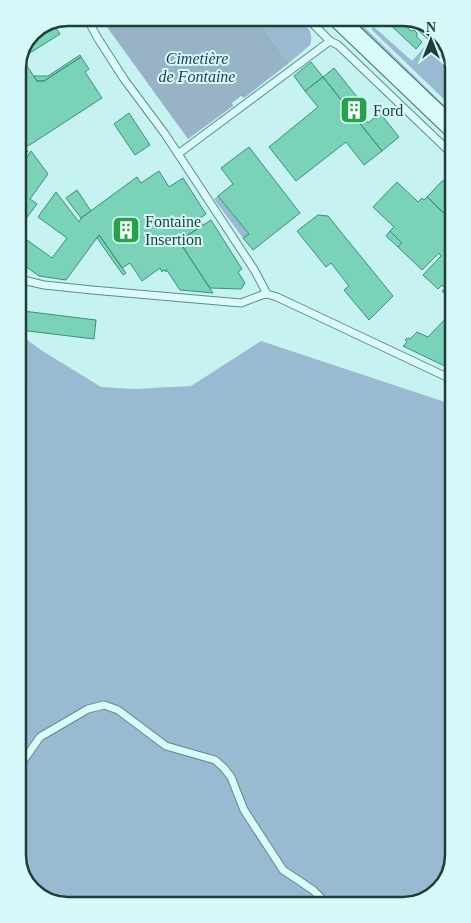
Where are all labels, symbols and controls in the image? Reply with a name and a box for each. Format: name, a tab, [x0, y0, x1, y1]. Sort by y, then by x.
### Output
north arrow	[406, 15, 456, 65]
text: N	[426, 20, 436, 35]
park label: Cimetière de Fontaine	[159, 50, 235, 85]
building icon: Ford	[339, 95, 369, 125]
place label: Ford	[373, 102, 403, 119]
place label: Fontaine Insertion	[145, 213, 202, 248]
building icon: Fontaine Insertion	[111, 215, 141, 245]

